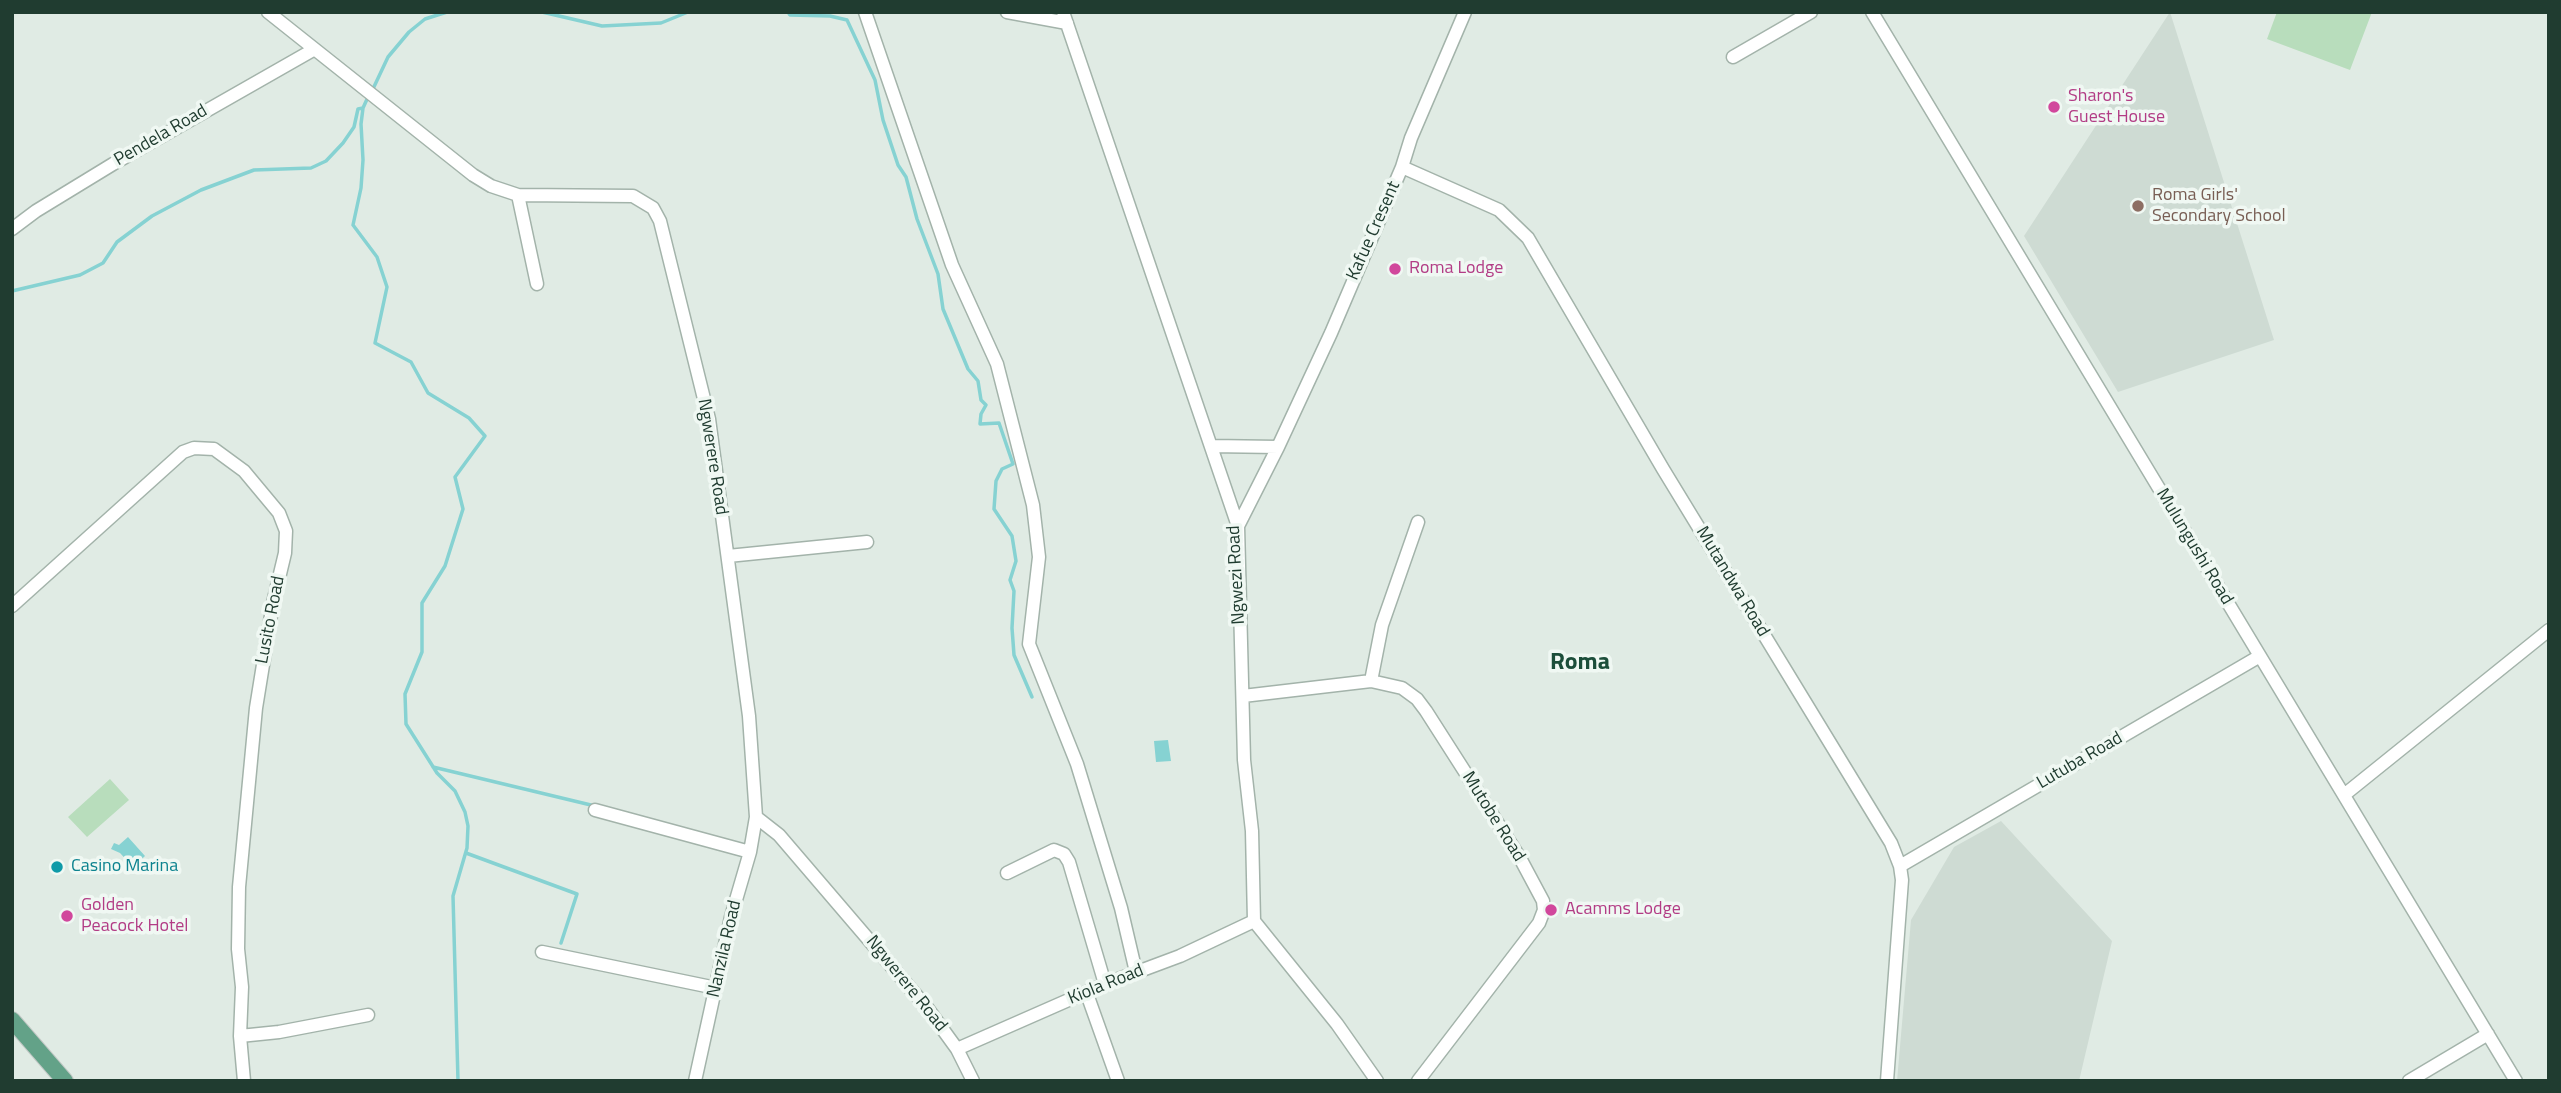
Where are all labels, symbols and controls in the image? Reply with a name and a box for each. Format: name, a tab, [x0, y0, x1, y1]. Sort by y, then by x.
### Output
place label: Sharon's Guest House	[2068, 86, 2165, 128]
marker: Sharon's Guest House	[2046, 99, 2062, 115]
street label: Pendela Road	[111, 101, 211, 171]
street label: Kafue Cresent	[1343, 178, 1405, 284]
place label: Roma Girls' Secondary School	[2152, 185, 2286, 228]
marker: Roma Girls' Secondary School	[2130, 198, 2146, 214]
place label: Roma Lodge	[1409, 258, 1503, 280]
marker: Roma Lodge	[1387, 261, 1403, 277]
street label: Ngwerere Road	[692, 397, 732, 517]
street label: Mulungushi Road	[2151, 485, 2237, 609]
street label: Mutandwa Road	[1691, 523, 1773, 641]
street label: Ngwezi Road	[1224, 525, 1250, 625]
street label: Lusito Road	[252, 574, 290, 666]
district label: Roma	[1550, 649, 1610, 677]
street label: Lutuba Road	[2033, 728, 2127, 794]
street label: Mutobe Road	[1457, 768, 1529, 866]
place label: Casino Marina	[71, 856, 178, 878]
marker: Casino Marina	[49, 859, 65, 875]
place label: Golden Peacock Hotel	[81, 895, 188, 937]
street label: Nanzila Road	[703, 898, 747, 1000]
place label: Acamms Lodge	[1565, 899, 1681, 921]
marker: Acamms Lodge	[1543, 902, 1559, 918]
marker: Golden Peacock Hotel	[59, 908, 75, 924]
street label: Ngwerere Road	[861, 932, 951, 1036]
street label: Kiola Road	[1065, 960, 1147, 1010]

